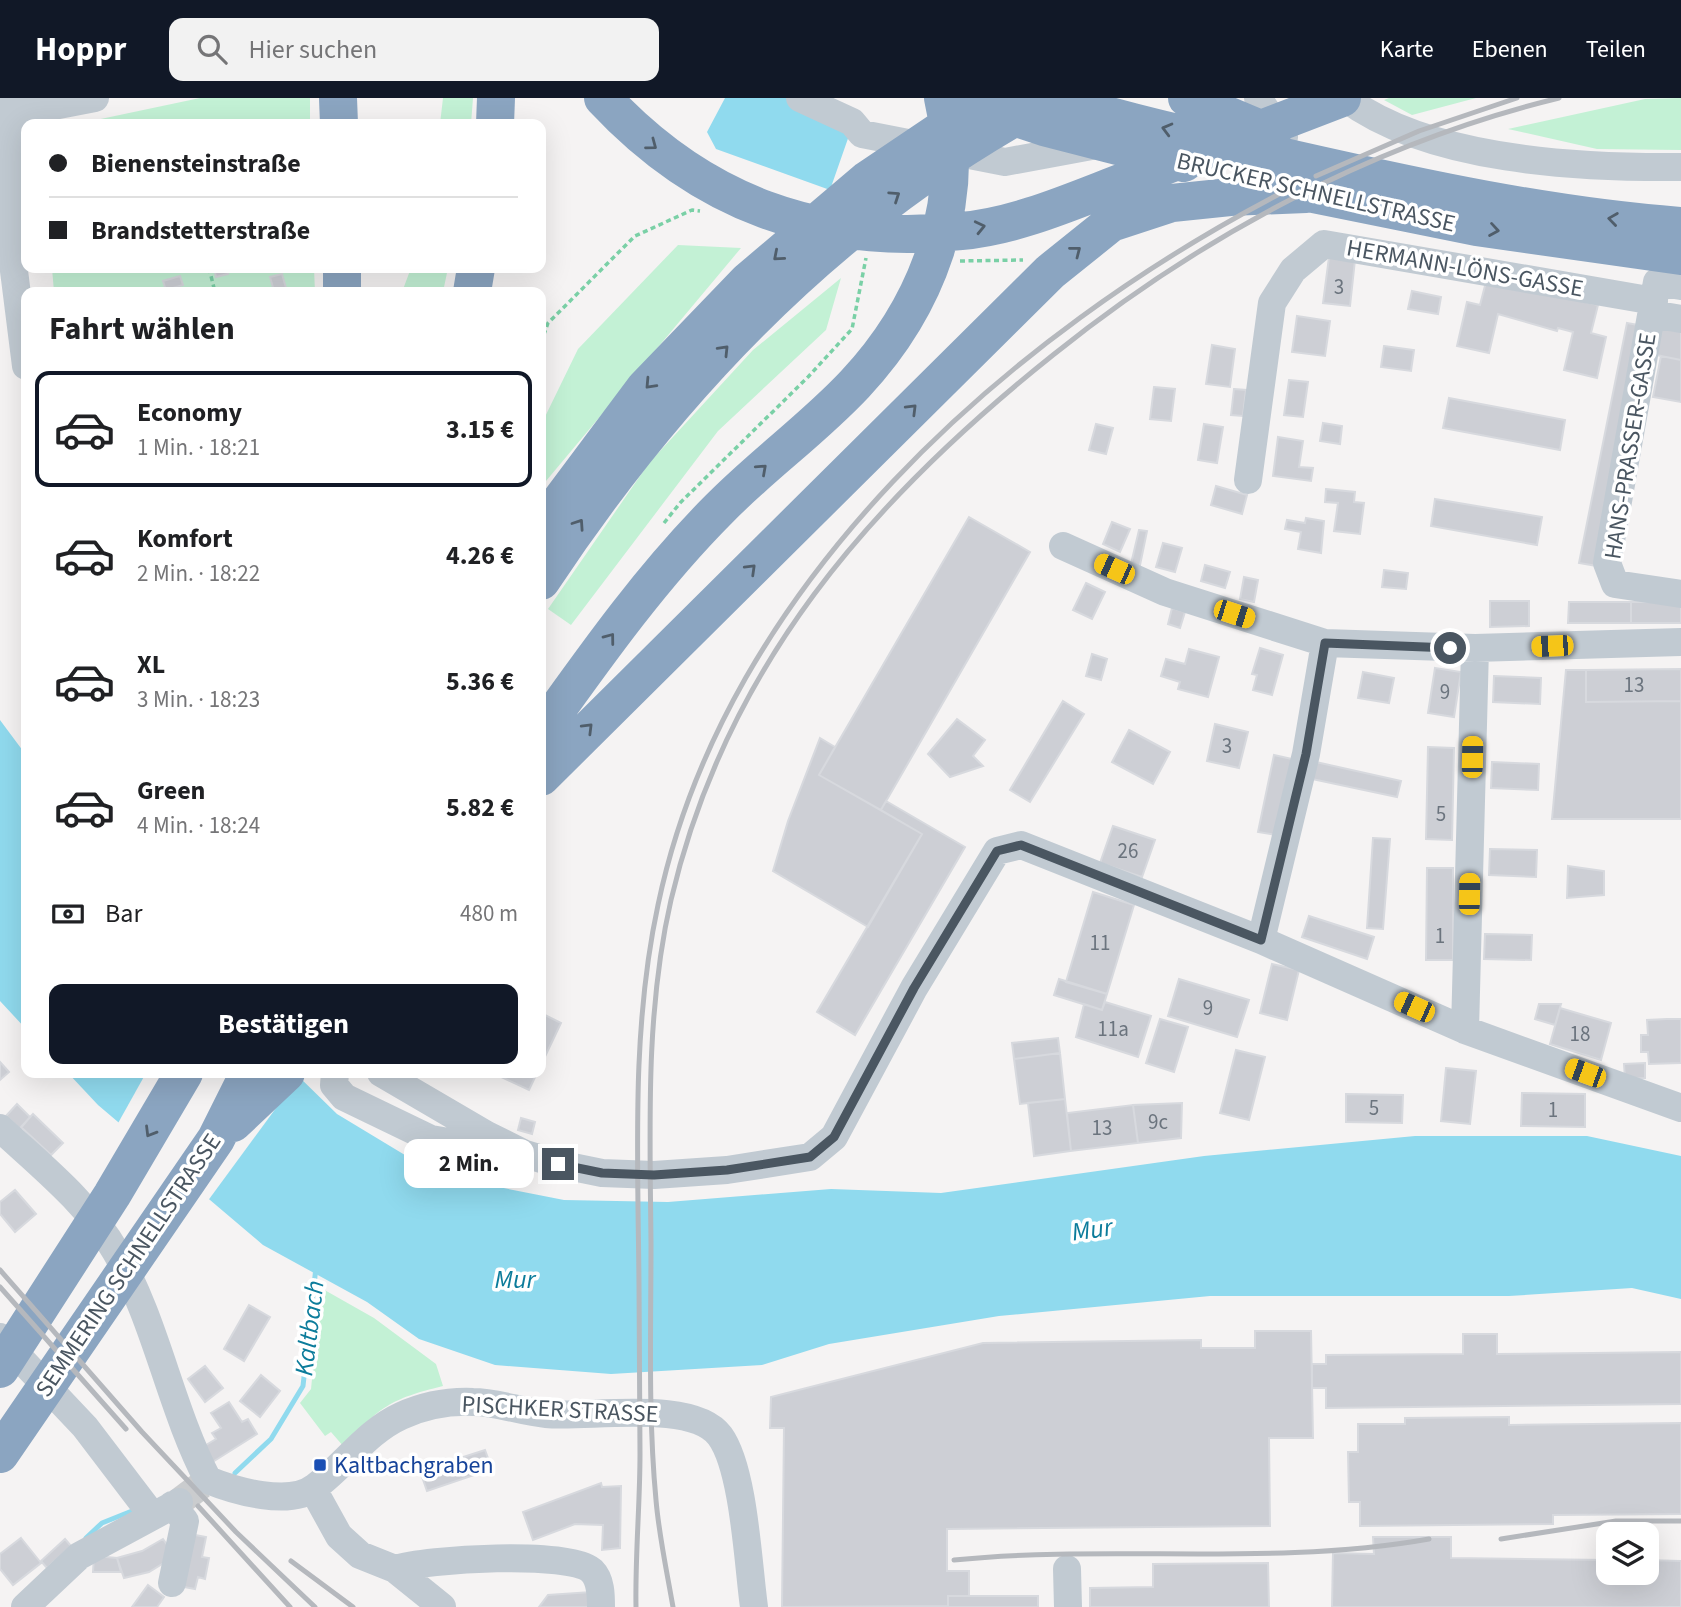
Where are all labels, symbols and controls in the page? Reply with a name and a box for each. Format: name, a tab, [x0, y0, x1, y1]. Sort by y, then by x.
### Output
search box	[169, 18, 659, 81]
text: Hoppr	[35, 26, 127, 73]
icon: search	[193, 30, 231, 68]
text: Hier suchen	[249, 31, 377, 68]
text: Karte	[1380, 32, 1434, 67]
text: Ebenen	[1472, 32, 1548, 67]
text: Teilen	[1586, 32, 1646, 67]
one-way arrow	[1161, 123, 1173, 137]
one-way arrow	[644, 137, 657, 150]
street label: BRUCKER SCHNELLSTRASSE	[1173, 143, 1459, 242]
text: Bienensteinstraße	[91, 145, 301, 182]
one-way arrow	[887, 192, 900, 204]
one-way arrow	[1607, 211, 1619, 226]
text: Brandstetterstraße	[91, 212, 310, 249]
one-way arrow	[974, 221, 986, 236]
one-way arrow	[1488, 222, 1500, 237]
street label: HERMANN-LÖNS-GASSE	[1344, 230, 1586, 307]
one-way arrow	[1068, 246, 1081, 259]
one-way arrow	[773, 248, 786, 260]
house number: 3	[1334, 272, 1344, 302]
text: Fahrt wählen	[49, 306, 235, 352]
street label: HANS-PRASSER-GASSE	[1595, 330, 1666, 562]
one-way arrow	[716, 345, 729, 358]
one-way arrow	[646, 376, 658, 389]
text: Economy	[137, 394, 242, 431]
icon: car	[53, 398, 116, 461]
one-way arrow	[904, 404, 917, 417]
text: 3.15 €	[446, 411, 514, 448]
text: 1 Min. · 18:21	[137, 431, 260, 464]
one-way arrow	[754, 465, 767, 477]
one-way arrow	[571, 519, 584, 532]
text: Komfort	[137, 520, 233, 557]
icon: car	[53, 524, 116, 587]
text: 4.26 €	[446, 537, 514, 574]
car	[1091, 551, 1138, 587]
text: 2 Min. · 18:22	[137, 557, 260, 590]
one-way arrow	[743, 564, 756, 577]
car	[1211, 598, 1258, 630]
route start	[1434, 632, 1466, 664]
one-way arrow	[602, 633, 615, 645]
car	[1531, 635, 1574, 657]
text: XL	[137, 646, 165, 683]
icon: car	[53, 650, 116, 713]
text: 5.36 €	[446, 663, 514, 700]
house number: 13	[1624, 670, 1644, 700]
house number: 9	[1440, 677, 1450, 707]
text: 3 Min. · 18:23	[137, 683, 260, 716]
one-way arrow	[580, 723, 593, 736]
house number: 3	[1222, 731, 1232, 761]
car	[1462, 736, 1483, 778]
text: Green	[137, 772, 205, 809]
icon: car	[53, 776, 116, 839]
text: 5.82 €	[446, 789, 514, 826]
house number: 5	[1436, 799, 1446, 829]
text: 4 Min. · 18:24	[137, 809, 260, 842]
house number: 26	[1118, 836, 1138, 866]
car	[1459, 873, 1480, 915]
icon: cash	[49, 895, 87, 933]
text: Bar	[105, 895, 142, 932]
text: 480 m	[460, 897, 518, 930]
house number: 1	[1435, 921, 1445, 951]
house number: 11	[1090, 928, 1110, 958]
button: Bestätigen	[49, 984, 518, 1064]
car	[1391, 989, 1438, 1025]
house number: 9	[1203, 993, 1213, 1023]
house number: 11a	[1097, 1014, 1129, 1044]
house number: 18	[1570, 1019, 1590, 1049]
car	[1562, 1056, 1609, 1090]
house number: 5	[1369, 1093, 1379, 1123]
house number: 1	[1548, 1095, 1558, 1125]
house number: 9c	[1148, 1107, 1168, 1137]
house number: 13	[1092, 1113, 1112, 1143]
one-way arrow	[145, 1124, 158, 1137]
street label: SEMMERING SCHNELLSTRASSE	[27, 1127, 230, 1404]
callout: 2 Min.	[404, 1140, 534, 1188]
text: 2 Min.	[439, 1147, 499, 1180]
route end	[542, 1148, 574, 1180]
water label: Mur	[1069, 1208, 1116, 1251]
water label: Mur	[495, 1261, 537, 1298]
water label: Kaltbach	[285, 1278, 334, 1378]
street label: PISCHKER STRASSE	[461, 1387, 659, 1432]
place label: Kaltbachgraben	[334, 1448, 494, 1483]
marker: Kaltbachgraben	[312, 1457, 328, 1473]
map controls	[1596, 1522, 1659, 1585]
button: layers	[1596, 1522, 1659, 1585]

